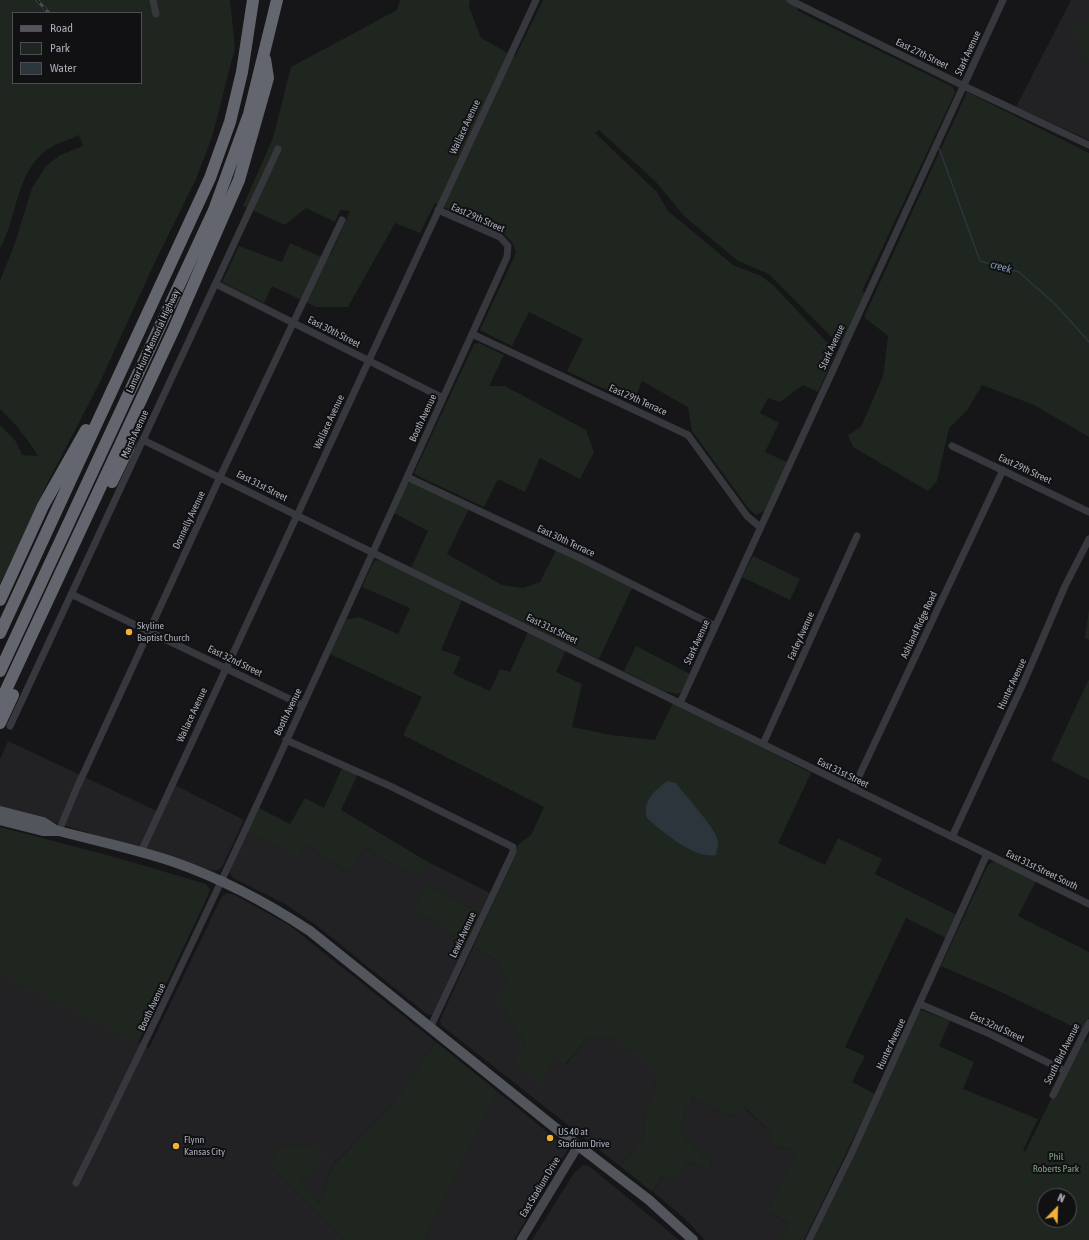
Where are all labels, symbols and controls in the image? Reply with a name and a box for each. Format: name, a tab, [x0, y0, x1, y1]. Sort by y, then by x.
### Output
legend	[12, 12, 142, 84]
text: Road	[50, 21, 73, 35]
street label: Stark Avenue	[952, 29, 984, 77]
street label: East 27th Street	[894, 36, 950, 72]
text: Park	[50, 41, 70, 55]
text: Water	[50, 61, 76, 75]
street label: Wallace Avenue	[447, 98, 483, 156]
street label: East 29th Street	[449, 201, 507, 235]
water label: creek	[989, 258, 1013, 276]
street label: Lamar Hunt Memorial Highway	[124, 287, 182, 395]
street label: East 30th Street	[306, 314, 362, 350]
street label: Stark Avenue	[816, 323, 848, 371]
street label: East 29th Terrace	[607, 382, 669, 418]
street label: Booth Avenue	[407, 392, 439, 444]
street label: Wallace Avenue	[311, 393, 347, 451]
street label: Marsh Avenue	[119, 408, 151, 460]
street label: East 29th Street	[997, 451, 1053, 487]
street label: East 31st Street	[234, 468, 290, 504]
street label: Donnelly Avenue	[170, 489, 208, 551]
street label: East 30th Terrace	[535, 522, 597, 560]
street label: Ashland Ridge Road	[898, 590, 940, 660]
street label: Farley Avenue	[785, 610, 817, 662]
street label: East 31st Street	[524, 611, 580, 647]
street label: Stark Avenue	[681, 618, 713, 666]
place label: Skyline Baptist Church	[137, 620, 190, 644]
marker: Skyline Baptist Church	[124, 627, 134, 637]
street label: East 32nd Street	[206, 643, 264, 679]
street label: Hunter Avenue	[995, 657, 1029, 711]
street label: Wallace Avenue	[174, 686, 210, 744]
street label: Booth Avenue	[271, 686, 305, 738]
street label: East 31st Street	[815, 755, 871, 791]
street label: East 31st Street South	[1004, 847, 1080, 893]
street label: Lewis Avenue	[447, 910, 479, 960]
street label: Booth Avenue	[136, 981, 168, 1033]
street label: East 32nd Street	[968, 1009, 1026, 1045]
street label: Hunter Avenue	[874, 1017, 908, 1071]
street label: South Bird Avenue	[1042, 1022, 1082, 1086]
place label: US 40 at Stadium Drive	[558, 1126, 610, 1150]
marker: US 40 at Stadium Drive	[545, 1133, 555, 1143]
place label: Flynn Kansas City	[184, 1134, 225, 1158]
marker: Flynn Kansas City	[171, 1141, 181, 1151]
park label: Phil Roberts Park	[1033, 1151, 1079, 1174]
street label: East Stadium Drive	[517, 1155, 563, 1219]
north arrow	[1037, 1188, 1077, 1228]
text: N	[1056, 1191, 1067, 1205]

